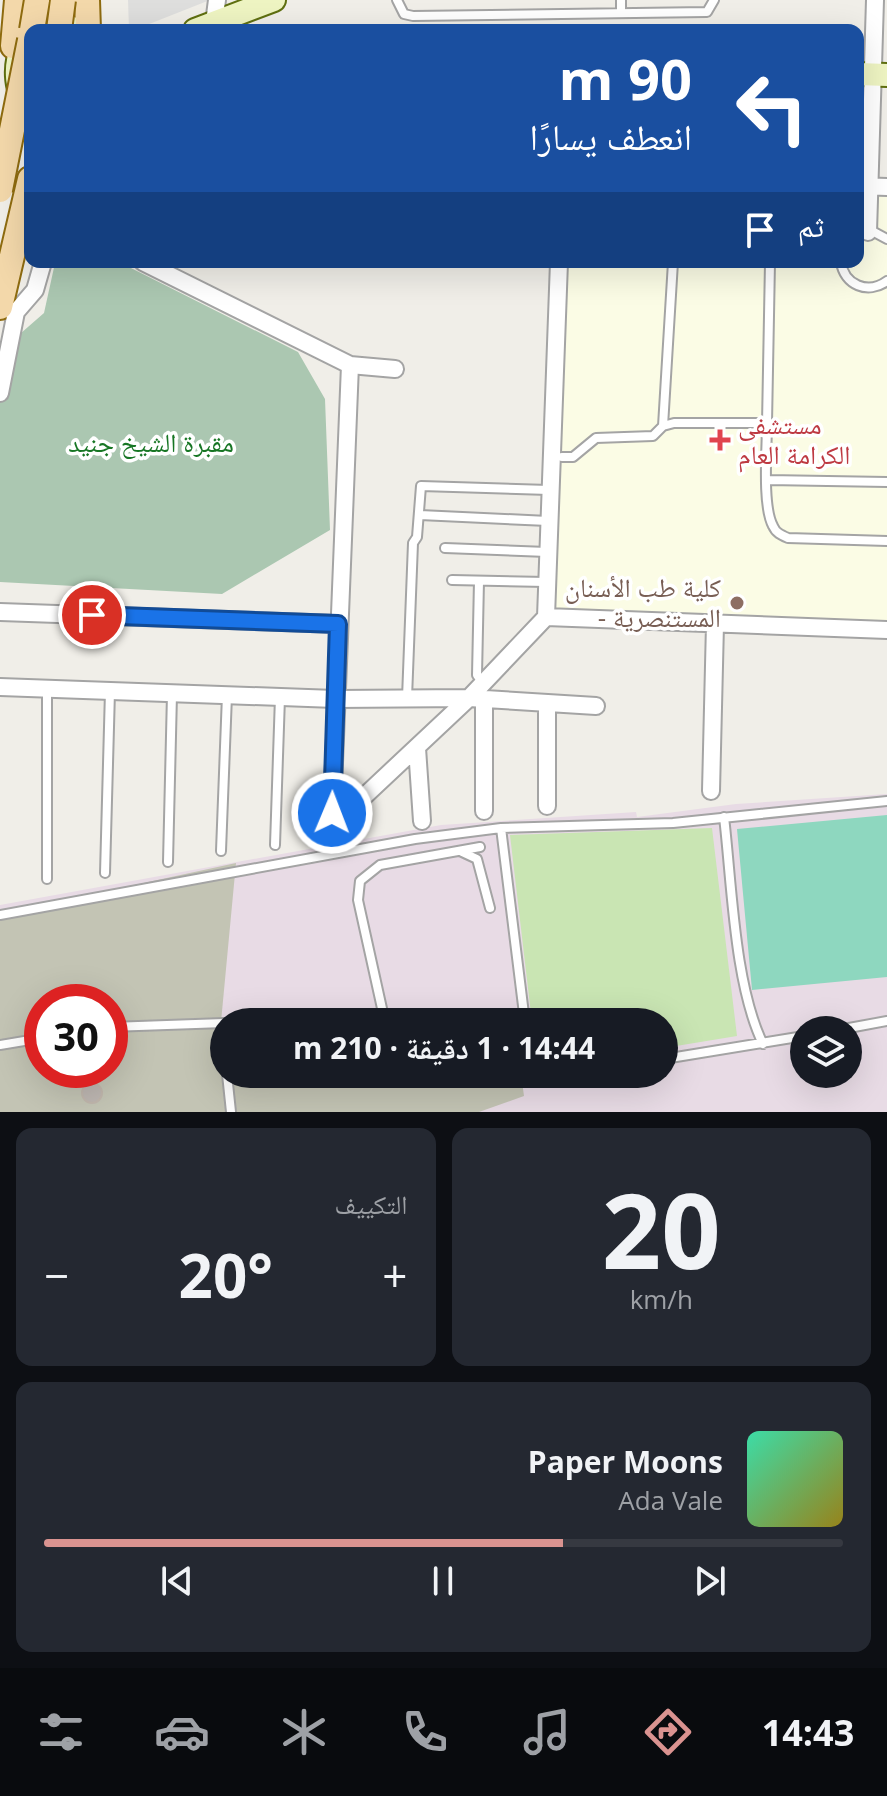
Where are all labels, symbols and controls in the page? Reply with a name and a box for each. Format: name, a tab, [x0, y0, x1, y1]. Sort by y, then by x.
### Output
text: 90 m	[558, 40, 692, 116]
icon: left	[720, 56, 824, 160]
text: انعطف يسارًا	[529, 112, 692, 161]
text: ثم	[798, 205, 824, 246]
icon: arrive	[738, 208, 782, 252]
place label: مستشفى الكرامة العام	[738, 406, 850, 473]
park label: مقبرة الشيخ جنيد	[68, 424, 234, 460]
marker: مستشفى الكرامة العام	[709, 429, 731, 451]
place label: كلية طب الأسنان - المستنصرية	[565, 569, 721, 635]
pin	[58, 581, 126, 649]
icon: arrive	[70, 593, 114, 637]
marker: كلية طب الأسنان - المستنصرية	[728, 594, 746, 612]
position arrow	[290, 771, 374, 855]
speed limit sign: 30	[24, 984, 128, 1088]
map controls	[790, 1016, 862, 1088]
button: layers	[790, 1016, 862, 1088]
text: 14:44 · 1 دقيقة · 210 m	[293, 1027, 595, 1068]
text: 20	[602, 1158, 721, 1299]
text: التكييف	[335, 1186, 408, 1222]
text: 20°	[179, 1234, 273, 1316]
text: −	[44, 1245, 69, 1305]
text: +	[382, 1245, 408, 1305]
text: km/h	[630, 1281, 693, 1317]
text: Paper Moons	[528, 1441, 723, 1482]
text: Ada Vale	[618, 1482, 723, 1518]
icon: previous	[155, 1559, 199, 1603]
icon: pause	[421, 1559, 465, 1603]
icon: next	[688, 1559, 732, 1603]
icon: filters	[33, 1704, 89, 1760]
icon: car	[154, 1704, 210, 1760]
icon: climate	[276, 1704, 332, 1760]
icon: phone	[397, 1704, 453, 1760]
icon: music	[519, 1704, 575, 1760]
icon: directions	[640, 1704, 696, 1760]
text: 14:43	[762, 1708, 854, 1757]

